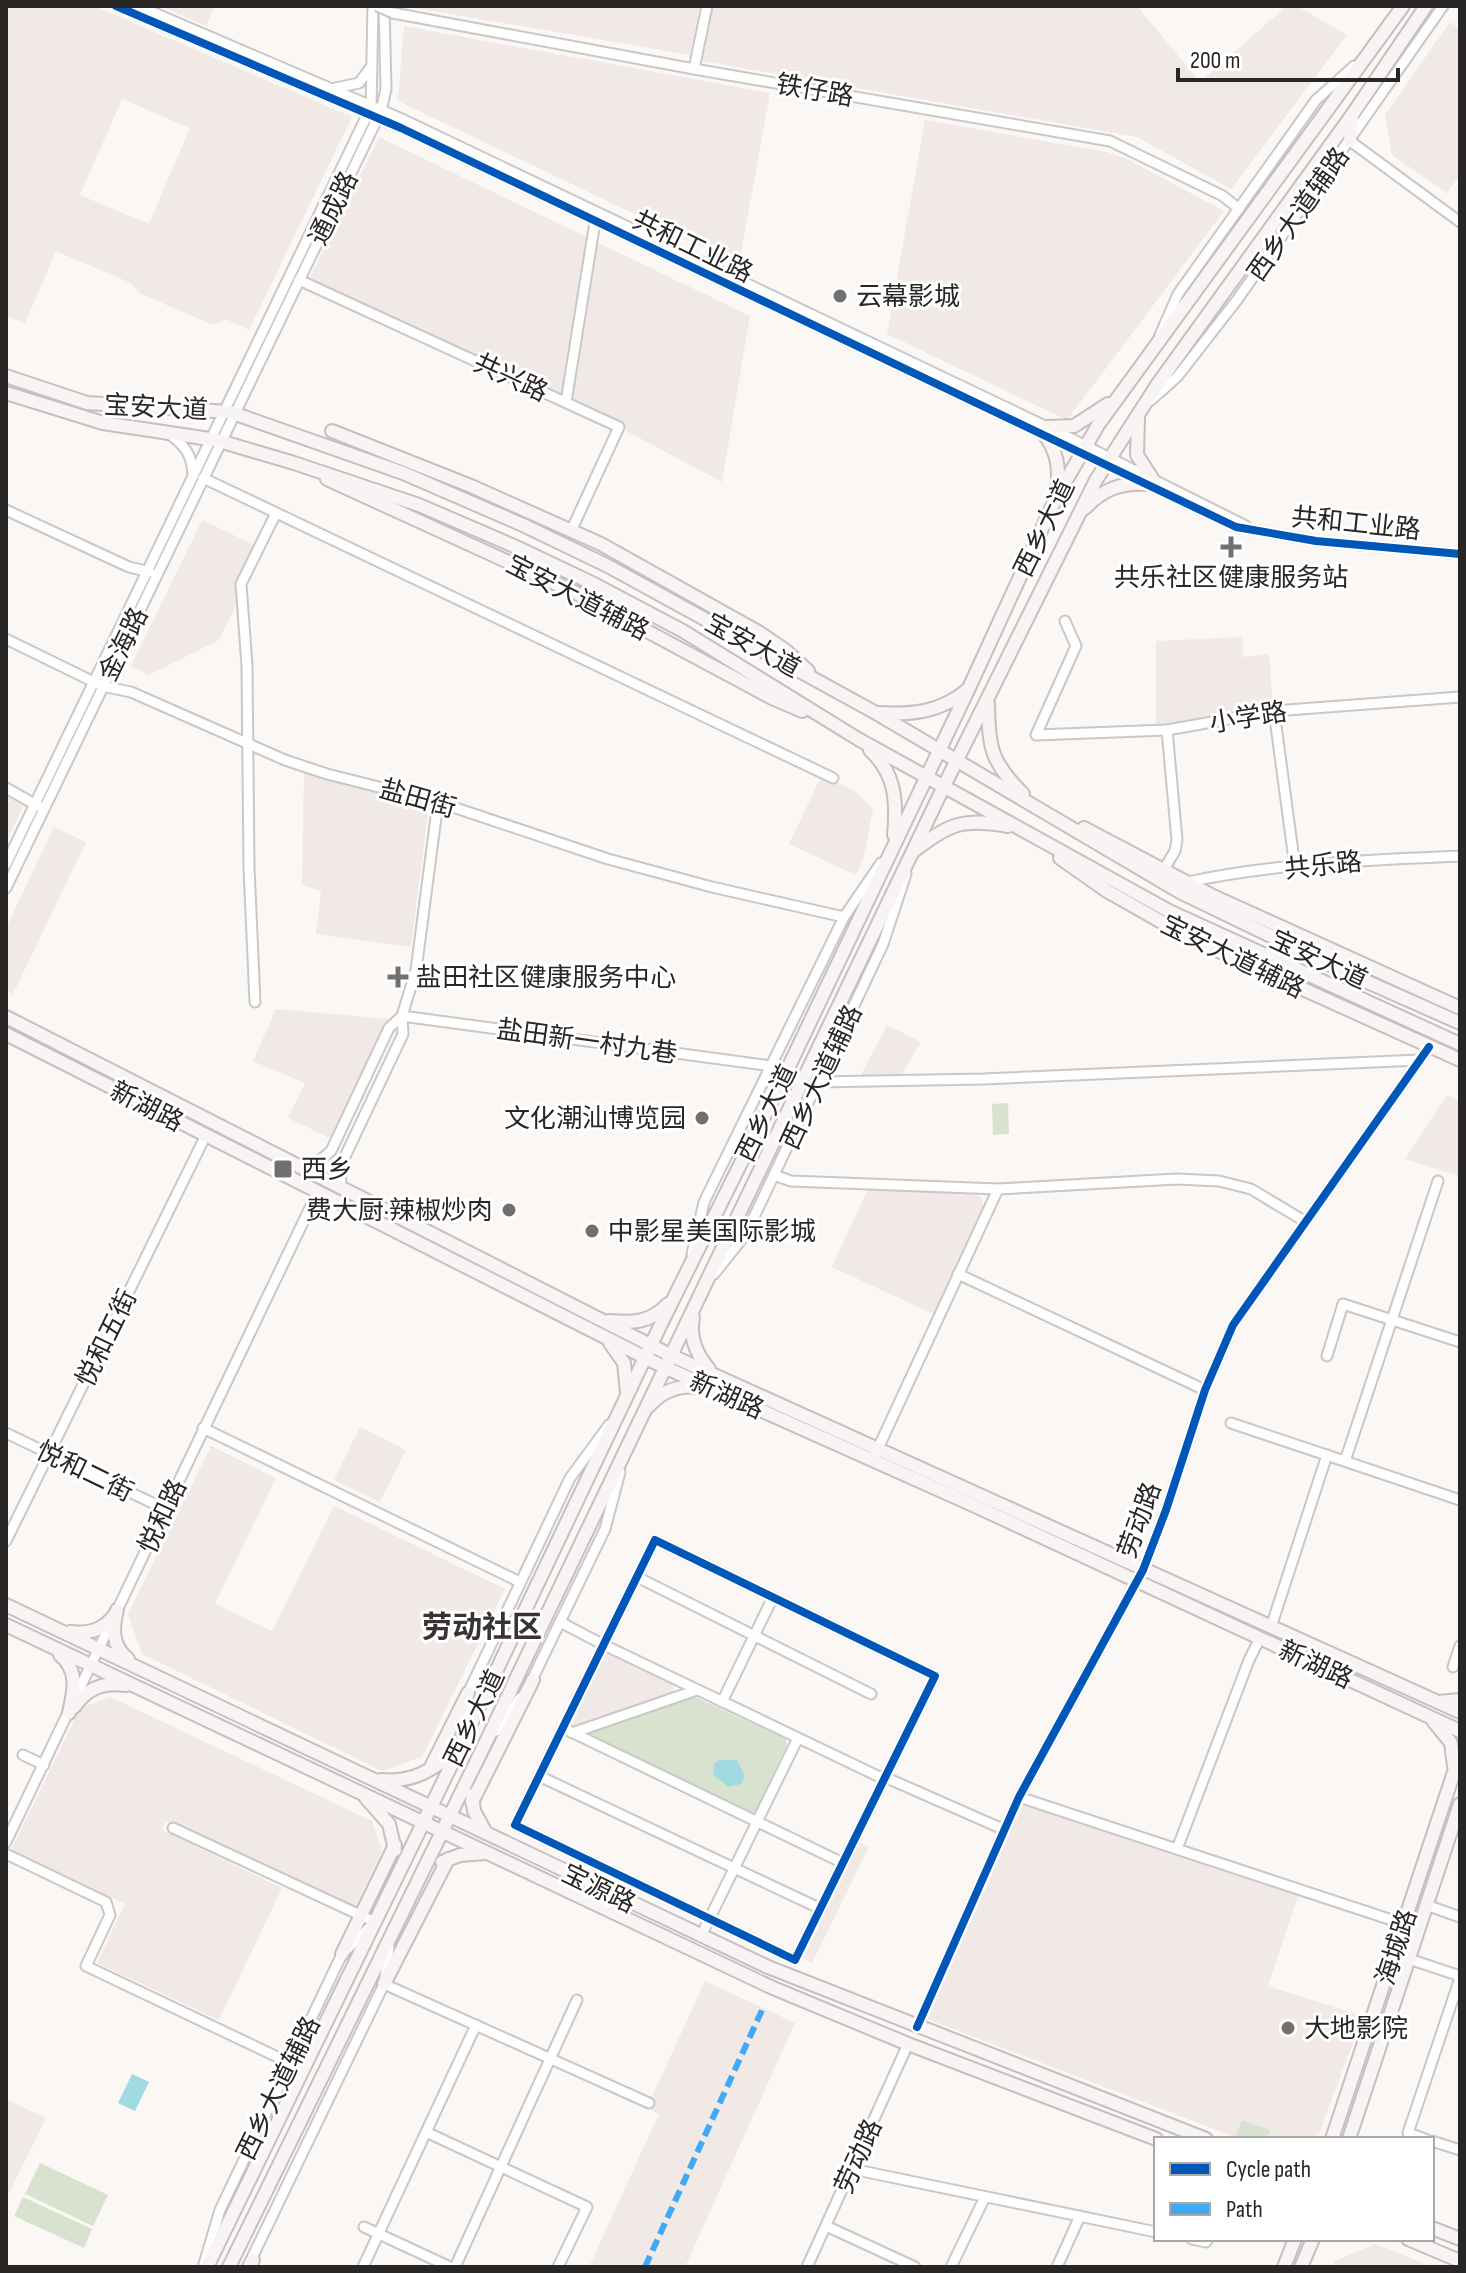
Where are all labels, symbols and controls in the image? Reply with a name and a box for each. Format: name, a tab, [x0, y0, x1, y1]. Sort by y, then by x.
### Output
scale bar	[1178, 32, 1398, 82]
text: 200 m	[1190, 46, 1241, 75]
street label: 铁仔路	[774, 69, 856, 114]
street label: 西乡大道辅路	[1242, 142, 1357, 288]
street label: 通成路	[303, 167, 365, 251]
street label: 共和工业路	[627, 205, 758, 290]
place label: 云幕影城	[856, 282, 960, 313]
marker: 云幕影城	[831, 287, 849, 305]
street label: 共兴路	[468, 348, 552, 409]
street label: 宝安大道	[103, 390, 209, 427]
street label: 西乡大道	[1009, 475, 1082, 582]
street label: 共和工业路	[1290, 502, 1422, 547]
marker: 共乐社区健康服务站	[1220, 536, 1242, 558]
street label: 宝安大道辅路	[501, 549, 654, 648]
place label: 共乐社区健康服务站	[1114, 563, 1348, 594]
street label: 金海路	[93, 603, 155, 687]
street label: 宝安大道	[699, 608, 805, 685]
street label: 小学路	[1207, 697, 1289, 740]
street label: 盐田街	[376, 774, 459, 825]
street label: 共乐路	[1283, 847, 1364, 886]
street label: 宝安大道辅路	[1155, 909, 1309, 1005]
street label: 宝安大道	[1265, 924, 1372, 996]
place label: 盐田社区健康服务中心	[416, 963, 676, 994]
marker: 盐田社区健康服务中心	[387, 966, 409, 988]
street label: 西乡大道辅路	[775, 1000, 869, 1155]
street label: 盐田新一村九巷	[495, 1014, 679, 1071]
street label: 西乡大道	[731, 1060, 804, 1167]
street label: 新湖路	[105, 1076, 188, 1139]
place label: 文化潮汕博览园	[504, 1104, 686, 1135]
marker: 文化潮汕博览园	[693, 1109, 711, 1127]
place label: 西乡	[301, 1155, 353, 1186]
marker: 西乡	[272, 1158, 294, 1180]
place label: 费大厨·辣椒炒肉	[306, 1196, 493, 1227]
marker: 费大厨·辣椒炒肉	[500, 1201, 518, 1219]
place label: 中影星美国际影城	[608, 1217, 816, 1248]
marker: 中影星美国际影城	[583, 1222, 601, 1240]
street label: 悦和五街	[71, 1285, 144, 1392]
street label: 新湖路	[684, 1366, 768, 1426]
street label: 悦和二街	[31, 1436, 138, 1509]
street label: 悦和路	[133, 1475, 194, 1559]
street label: 劳动路	[1113, 1479, 1168, 1562]
district label: 劳动社区	[422, 1610, 542, 1646]
street label: 新湖路	[1273, 1635, 1357, 1696]
street label: 西乡大道	[439, 1665, 512, 1772]
street label: 宝源路	[556, 1858, 640, 1920]
street label: 海城路	[1371, 1906, 1424, 1989]
street label: 西乡大道辅路	[231, 2012, 327, 2166]
place label: 大地影院	[1304, 2014, 1408, 2045]
marker: 大地影院	[1279, 2019, 1297, 2037]
street label: 劳动路	[829, 2115, 889, 2199]
legend	[1154, 2137, 1434, 2241]
text: Cycle path	[1226, 2155, 1311, 2184]
text: Path	[1226, 2195, 1263, 2224]

